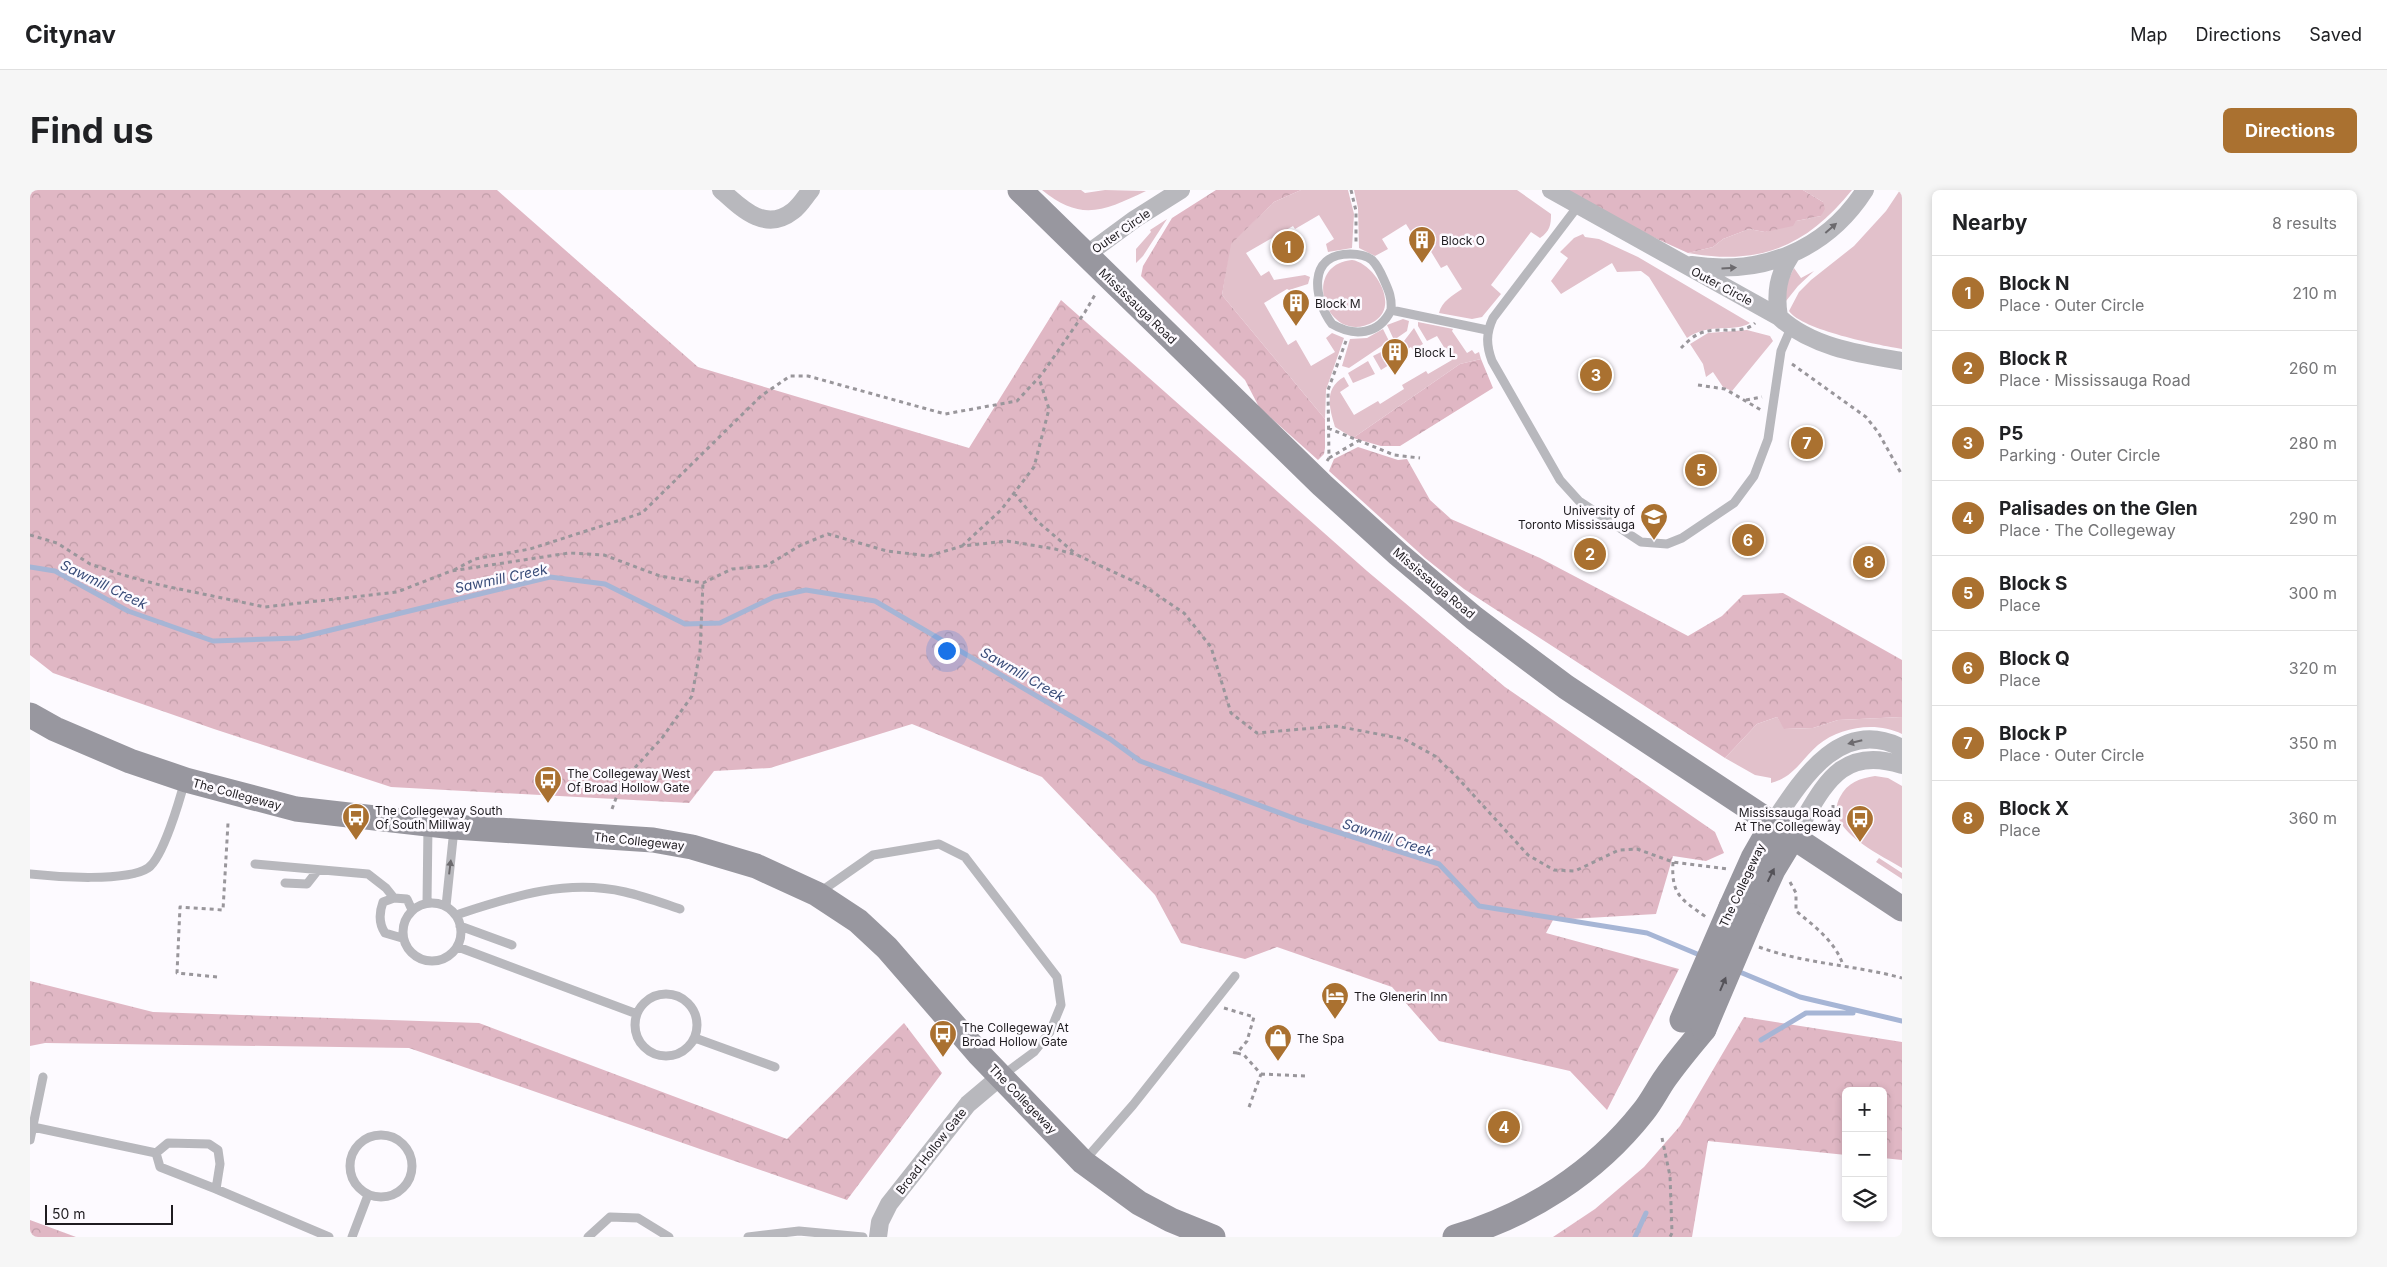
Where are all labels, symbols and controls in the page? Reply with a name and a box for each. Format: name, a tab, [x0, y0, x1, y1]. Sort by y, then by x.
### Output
text: Citynav	[25, 20, 116, 49]
text: Map	[2130, 24, 2168, 45]
text: Directions	[2196, 24, 2281, 45]
text: Saved	[2309, 24, 2362, 45]
button: Directions	[2223, 108, 2357, 153]
text: Find us	[30, 109, 154, 151]
street label: Outer Circle	[1089, 205, 1153, 257]
text: Nearby	[1952, 210, 2027, 235]
text: 8 results	[2272, 213, 2337, 233]
one-way arrow	[1825, 222, 1837, 234]
building icon: Block O	[1407, 225, 1437, 264]
pin: 1	[1272, 228, 1304, 266]
place label: Block O	[1441, 233, 1485, 248]
street label: Outer Circle	[1689, 263, 1755, 309]
one-way arrow	[1721, 263, 1737, 271]
street label: Mississauga Road	[1096, 265, 1180, 347]
text: Block N	[1999, 272, 2070, 295]
text: 1	[1965, 283, 1971, 303]
text: 210 m	[2292, 283, 2337, 303]
building icon: Block M	[1281, 288, 1311, 327]
text: Place · Outer Circle	[1999, 295, 2144, 315]
place label: Block M	[1315, 296, 1361, 311]
building icon: Block L	[1380, 337, 1410, 376]
place label: Block L	[1414, 345, 1456, 360]
text: Block R	[1999, 347, 2068, 370]
pin: 3	[1580, 356, 1612, 394]
text: 2	[1963, 358, 1973, 378]
text: 260 m	[2289, 358, 2337, 378]
text: Place · Mississauga Road	[1999, 370, 2190, 390]
text: P5	[1999, 422, 2023, 445]
pin: 7	[1791, 424, 1823, 462]
text: 3	[1963, 433, 1973, 453]
text: 280 m	[2289, 433, 2337, 453]
text: Parking · Outer Circle	[1999, 445, 2160, 465]
pin: 5	[1685, 451, 1717, 489]
text: Palisades on the Glen	[1999, 497, 2198, 520]
school or university icon: University of Toronto Mississauga	[1639, 502, 1669, 541]
place label: University of Toronto Mississauga	[1518, 503, 1636, 532]
text: 4	[1963, 508, 1973, 528]
text: 290 m	[2289, 508, 2337, 528]
text: Place · The Collegeway	[1999, 520, 2176, 540]
pin: 6	[1732, 521, 1764, 559]
pin: 2	[1574, 535, 1606, 573]
pin: 8	[1853, 543, 1885, 581]
street label: Mississauga Road	[1390, 544, 1478, 622]
water label: Sawmill Creek	[58, 556, 150, 612]
water label: Sawmill Creek	[453, 560, 549, 596]
text: Block S	[1999, 572, 2068, 595]
text: 5	[1963, 583, 1973, 603]
text: 300 m	[2288, 583, 2337, 603]
text: Place	[1999, 595, 2041, 615]
your location	[934, 638, 960, 664]
water label: Sawmill Creek	[978, 643, 1068, 705]
text: Block Q	[1999, 647, 2070, 670]
text: 6	[1963, 658, 1973, 678]
text: 320 m	[2289, 658, 2337, 678]
text: Place	[1999, 670, 2041, 690]
text: Block P	[1999, 722, 2067, 745]
text: 7	[1963, 733, 1973, 753]
text: 350 m	[2289, 733, 2337, 753]
one-way arrow	[1848, 738, 1863, 746]
text: Place · Outer Circle	[1999, 745, 2144, 765]
bus stop icon: The Collegeway West Of Broad Hollow Gate	[533, 765, 563, 804]
place label: The Collegeway West Of Broad Hollow Gate	[567, 766, 690, 795]
street label: The Collegeway	[191, 775, 283, 813]
text: Block X	[1999, 797, 2069, 820]
bus stop icon: The Collegeway South Of South Millway	[341, 802, 371, 841]
place label: The Collegeway South Of South Millway	[375, 803, 503, 832]
bus stop icon: Mississauga Road At The Collegeway	[1845, 804, 1875, 843]
place label: Mississauga Road At The Collegeway	[1734, 805, 1841, 834]
text: 8	[1963, 808, 1973, 828]
text: 360 m	[2289, 808, 2337, 828]
water label: Sawmill Creek	[1340, 814, 1436, 860]
text: Place	[1999, 820, 2041, 840]
street label: The Collegeway	[593, 829, 685, 853]
street label: The Collegeway	[1716, 840, 1768, 930]
one-way arrow	[446, 858, 454, 874]
one-way arrow	[1767, 868, 1775, 883]
one-way arrow	[1720, 977, 1728, 992]
hotel icon: The Glenerin Inn	[1320, 981, 1350, 1020]
place label: The Glenerin Inn	[1354, 989, 1448, 1004]
bus stop icon: The Collegeway At Broad Hollow Gate	[928, 1019, 958, 1058]
place label: The Collegeway At Broad Hollow Gate	[962, 1020, 1069, 1049]
shop icon: The Spa	[1263, 1023, 1293, 1062]
place label: The Spa	[1297, 1031, 1344, 1046]
street label: The Collegeway	[986, 1061, 1060, 1137]
map controls	[1842, 1087, 1887, 1222]
button: +	[1842, 1087, 1887, 1132]
street label: Broad Hollow Gate	[893, 1105, 969, 1197]
pin: 4	[1488, 1108, 1520, 1146]
button: −	[1842, 1132, 1887, 1177]
button: layers	[1842, 1177, 1887, 1222]
scale bar	[45, 1202, 172, 1225]
text: 50 m	[52, 1205, 86, 1222]

